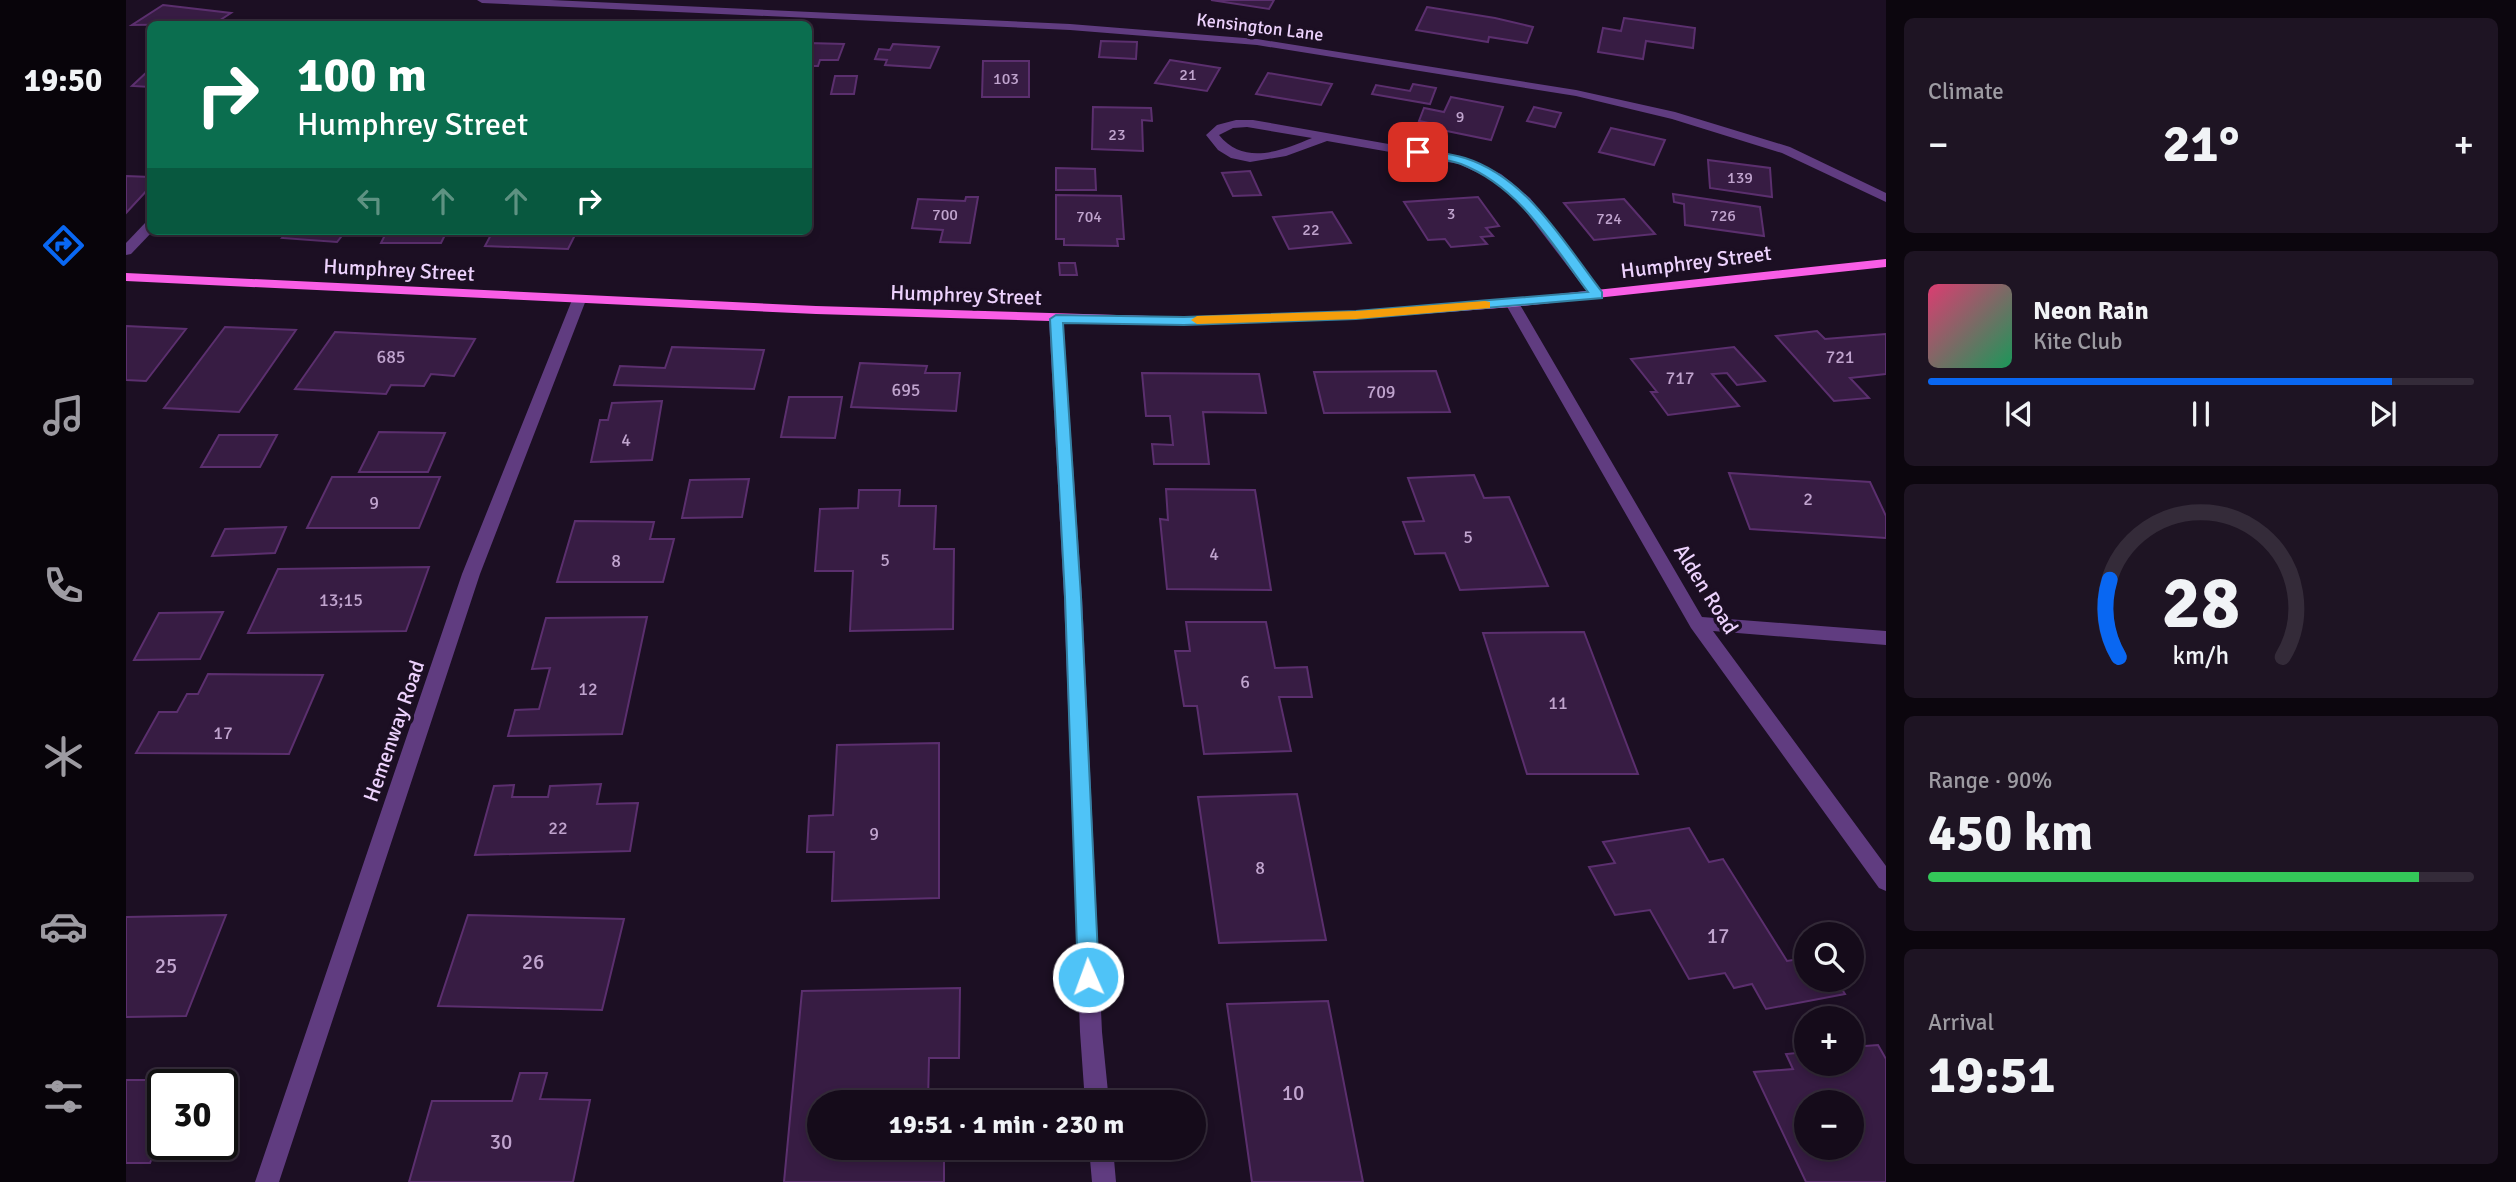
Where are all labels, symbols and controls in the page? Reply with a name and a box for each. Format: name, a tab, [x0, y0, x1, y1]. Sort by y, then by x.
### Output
street label: Kensington Lane	[1195, 8, 1325, 46]
text: 100 m	[297, 45, 427, 105]
icon: right	[182, 49, 273, 140]
text: 19:50	[24, 61, 102, 100]
house number: 21	[1179, 65, 1197, 85]
house number: 103	[993, 69, 1019, 89]
text: Climate	[1928, 77, 2004, 106]
text: Humphrey Street	[297, 105, 528, 144]
house number: 9	[1456, 107, 1464, 127]
text: 21°	[2163, 112, 2239, 176]
text: −	[1928, 121, 1949, 168]
text: +	[2453, 121, 2474, 168]
pin	[1388, 122, 1448, 182]
house number: 23	[1108, 125, 1126, 145]
icon: arrive	[1399, 133, 1437, 171]
house number: 139	[1727, 168, 1753, 188]
icon: left	[351, 182, 389, 220]
icon: ahead	[424, 182, 462, 220]
icon: ahead	[497, 182, 535, 220]
icon: right	[570, 182, 608, 220]
house number: 3	[1447, 204, 1455, 224]
house number: 700	[932, 205, 958, 225]
house number: 726	[1710, 206, 1736, 226]
house number: 704	[1076, 207, 1102, 227]
house number: 724	[1596, 209, 1622, 229]
house number: 22	[1302, 220, 1320, 240]
icon: directions	[39, 221, 88, 270]
street label: Humphrey Street	[1619, 240, 1773, 284]
street label: Humphrey Street	[323, 253, 475, 287]
street label: Humphrey Street	[890, 279, 1042, 311]
text: Neon Rain	[2033, 295, 2149, 327]
text: Kite Club	[2033, 327, 2122, 356]
house number: 685	[376, 346, 406, 368]
house number: 721	[1825, 346, 1855, 368]
house number: 717	[1665, 367, 1695, 389]
house number: 695	[891, 379, 921, 401]
house number: 709	[1366, 381, 1396, 403]
icon: music	[39, 391, 88, 440]
icon: previous	[2000, 395, 2038, 433]
icon: pause	[2182, 395, 2220, 433]
icon: next	[2364, 395, 2402, 433]
house number: 4	[621, 429, 631, 451]
house number: 2	[1803, 488, 1813, 510]
house number: 9	[369, 492, 379, 514]
house number: 5	[1463, 526, 1473, 548]
street label: Alden Road	[1668, 539, 1744, 639]
house number: 4	[1209, 543, 1219, 565]
house number: 5	[880, 549, 890, 571]
house number: 8	[611, 550, 621, 572]
text: 28	[2162, 559, 2240, 648]
icon: phone	[39, 561, 88, 610]
house number: 13;15	[319, 589, 363, 611]
text: km/h	[2173, 640, 2229, 671]
street label: Hemenway Road	[358, 657, 430, 805]
house number: 6	[1240, 671, 1250, 693]
house number: 12	[578, 678, 598, 700]
house number: 11	[1548, 692, 1568, 714]
house number: 17	[213, 722, 233, 744]
icon: climate	[39, 732, 88, 781]
text: Range · 90%	[1928, 766, 2052, 795]
text: 450 km	[1928, 801, 2093, 865]
house number: 22	[548, 817, 568, 839]
house number: 9	[869, 823, 879, 845]
house number: 8	[1255, 857, 1265, 879]
icon: car	[39, 902, 88, 951]
map controls	[1794, 922, 1864, 1160]
button: search	[1794, 922, 1864, 992]
house number: 17	[1707, 923, 1729, 949]
position arrow	[1051, 940, 1125, 1014]
house number: 26	[522, 949, 544, 975]
house number: 25	[155, 953, 177, 979]
button: +	[1794, 1006, 1864, 1076]
text: Arrival	[1928, 1008, 1994, 1037]
text: 19:51	[1928, 1043, 2056, 1107]
speed limit sign: 30	[147, 1069, 238, 1160]
icon: filters	[39, 1072, 88, 1121]
house number: 10	[1282, 1080, 1304, 1106]
button: −	[1794, 1090, 1864, 1160]
text: 19:51 · 1 min · 230 m	[889, 1109, 1124, 1141]
house number: 30	[490, 1129, 512, 1155]

